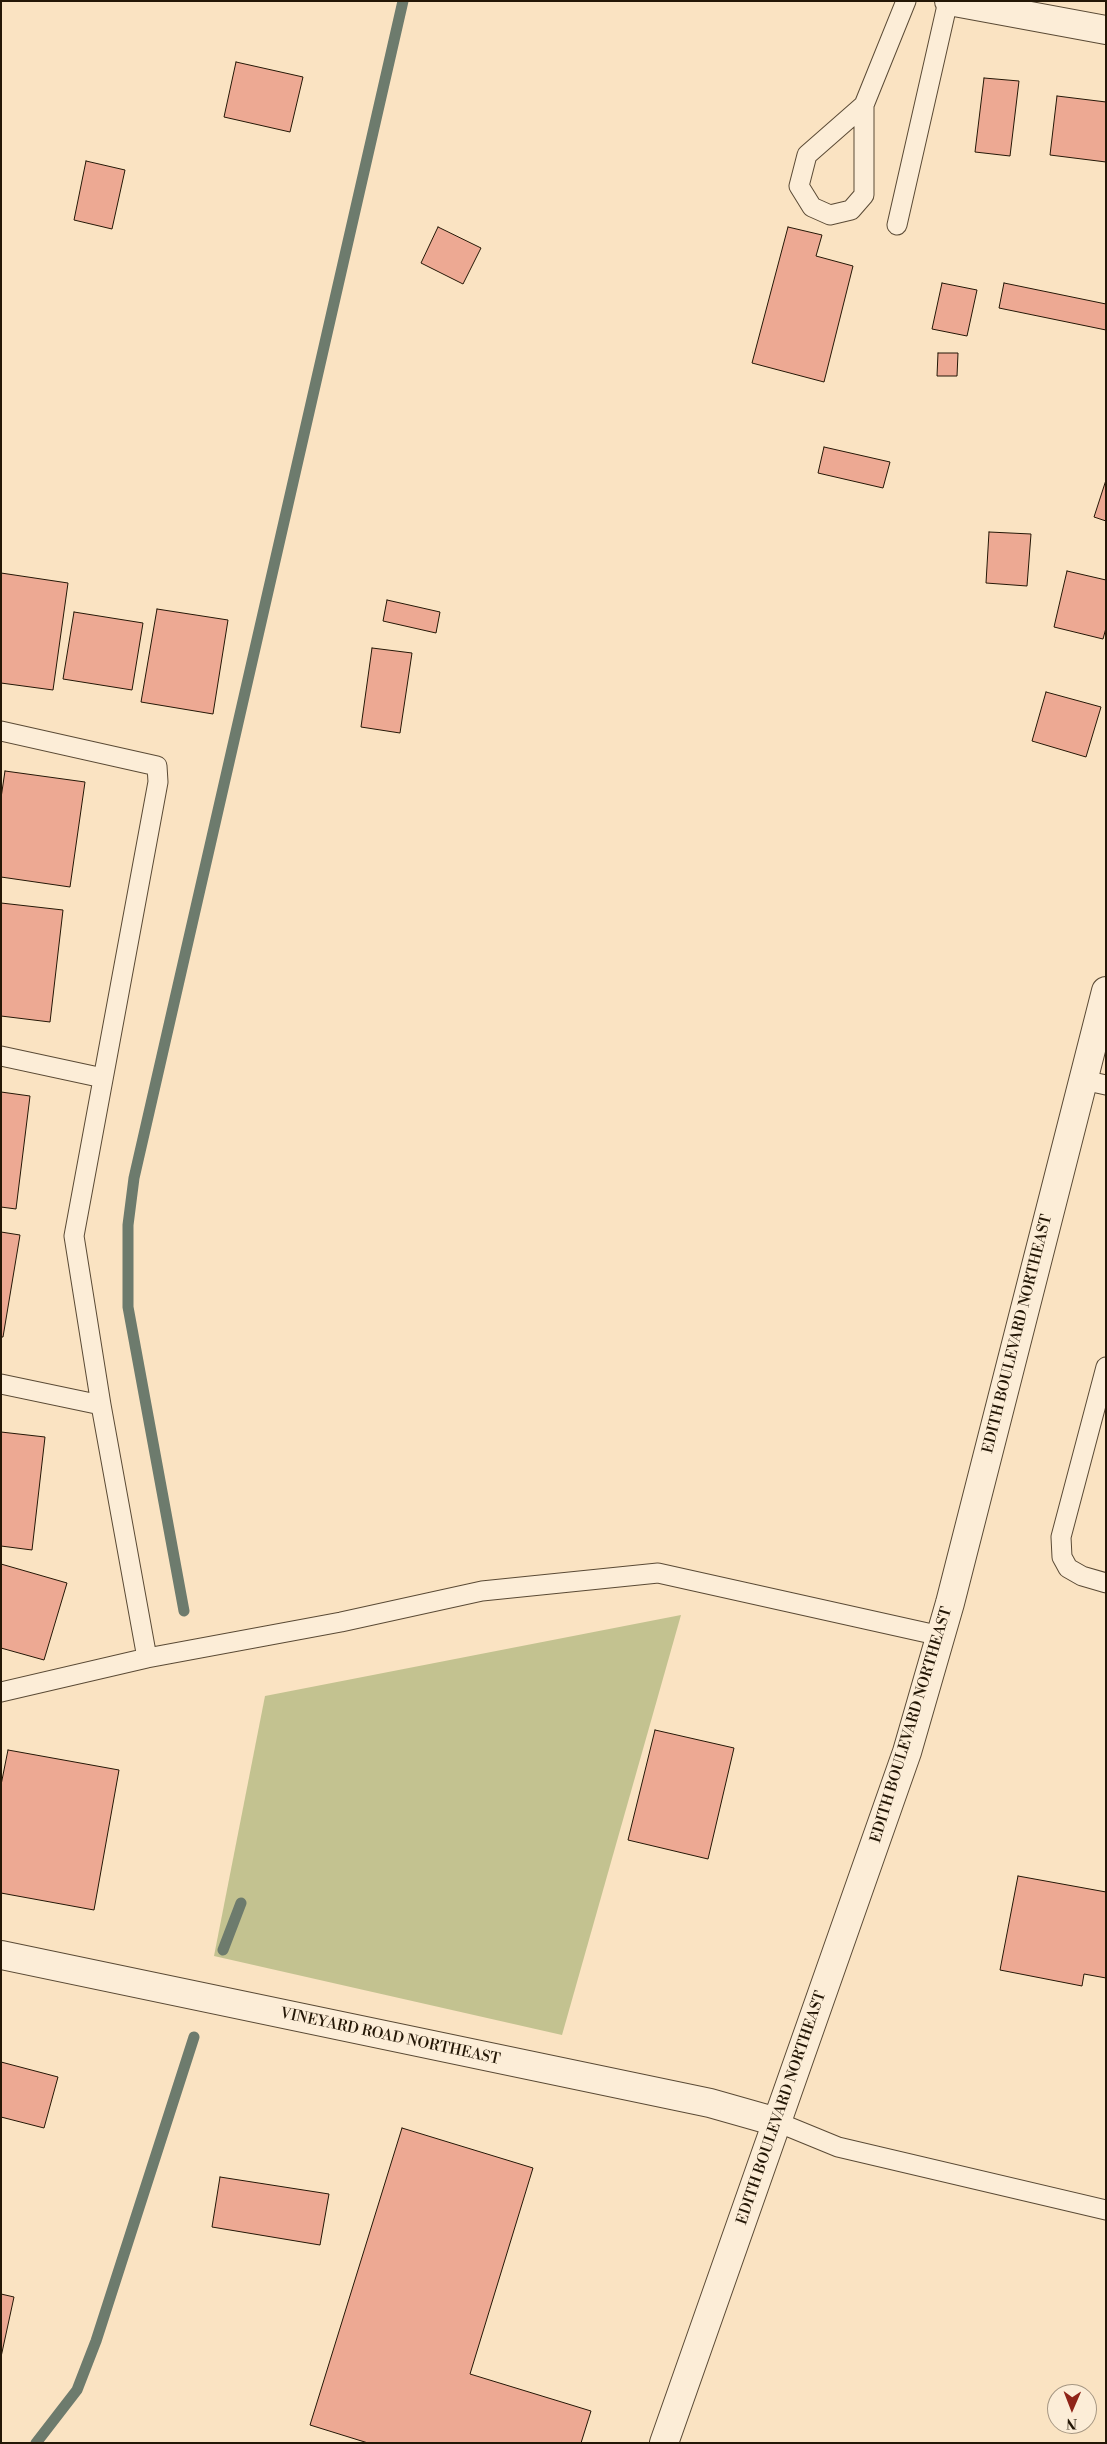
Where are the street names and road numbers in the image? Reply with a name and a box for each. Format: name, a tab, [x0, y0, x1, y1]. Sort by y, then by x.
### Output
street label: EDITH BOULEVARD NORTHEAST	[980, 1213, 1056, 1455]
street label: EDITH BOULEVARD NORTHEAST	[867, 1605, 957, 1845]
street label: EDITH BOULEVARD NORTHEAST	[733, 1989, 831, 2227]
street label: VINEYARD ROAD NORTHEAST	[278, 2005, 502, 2069]

